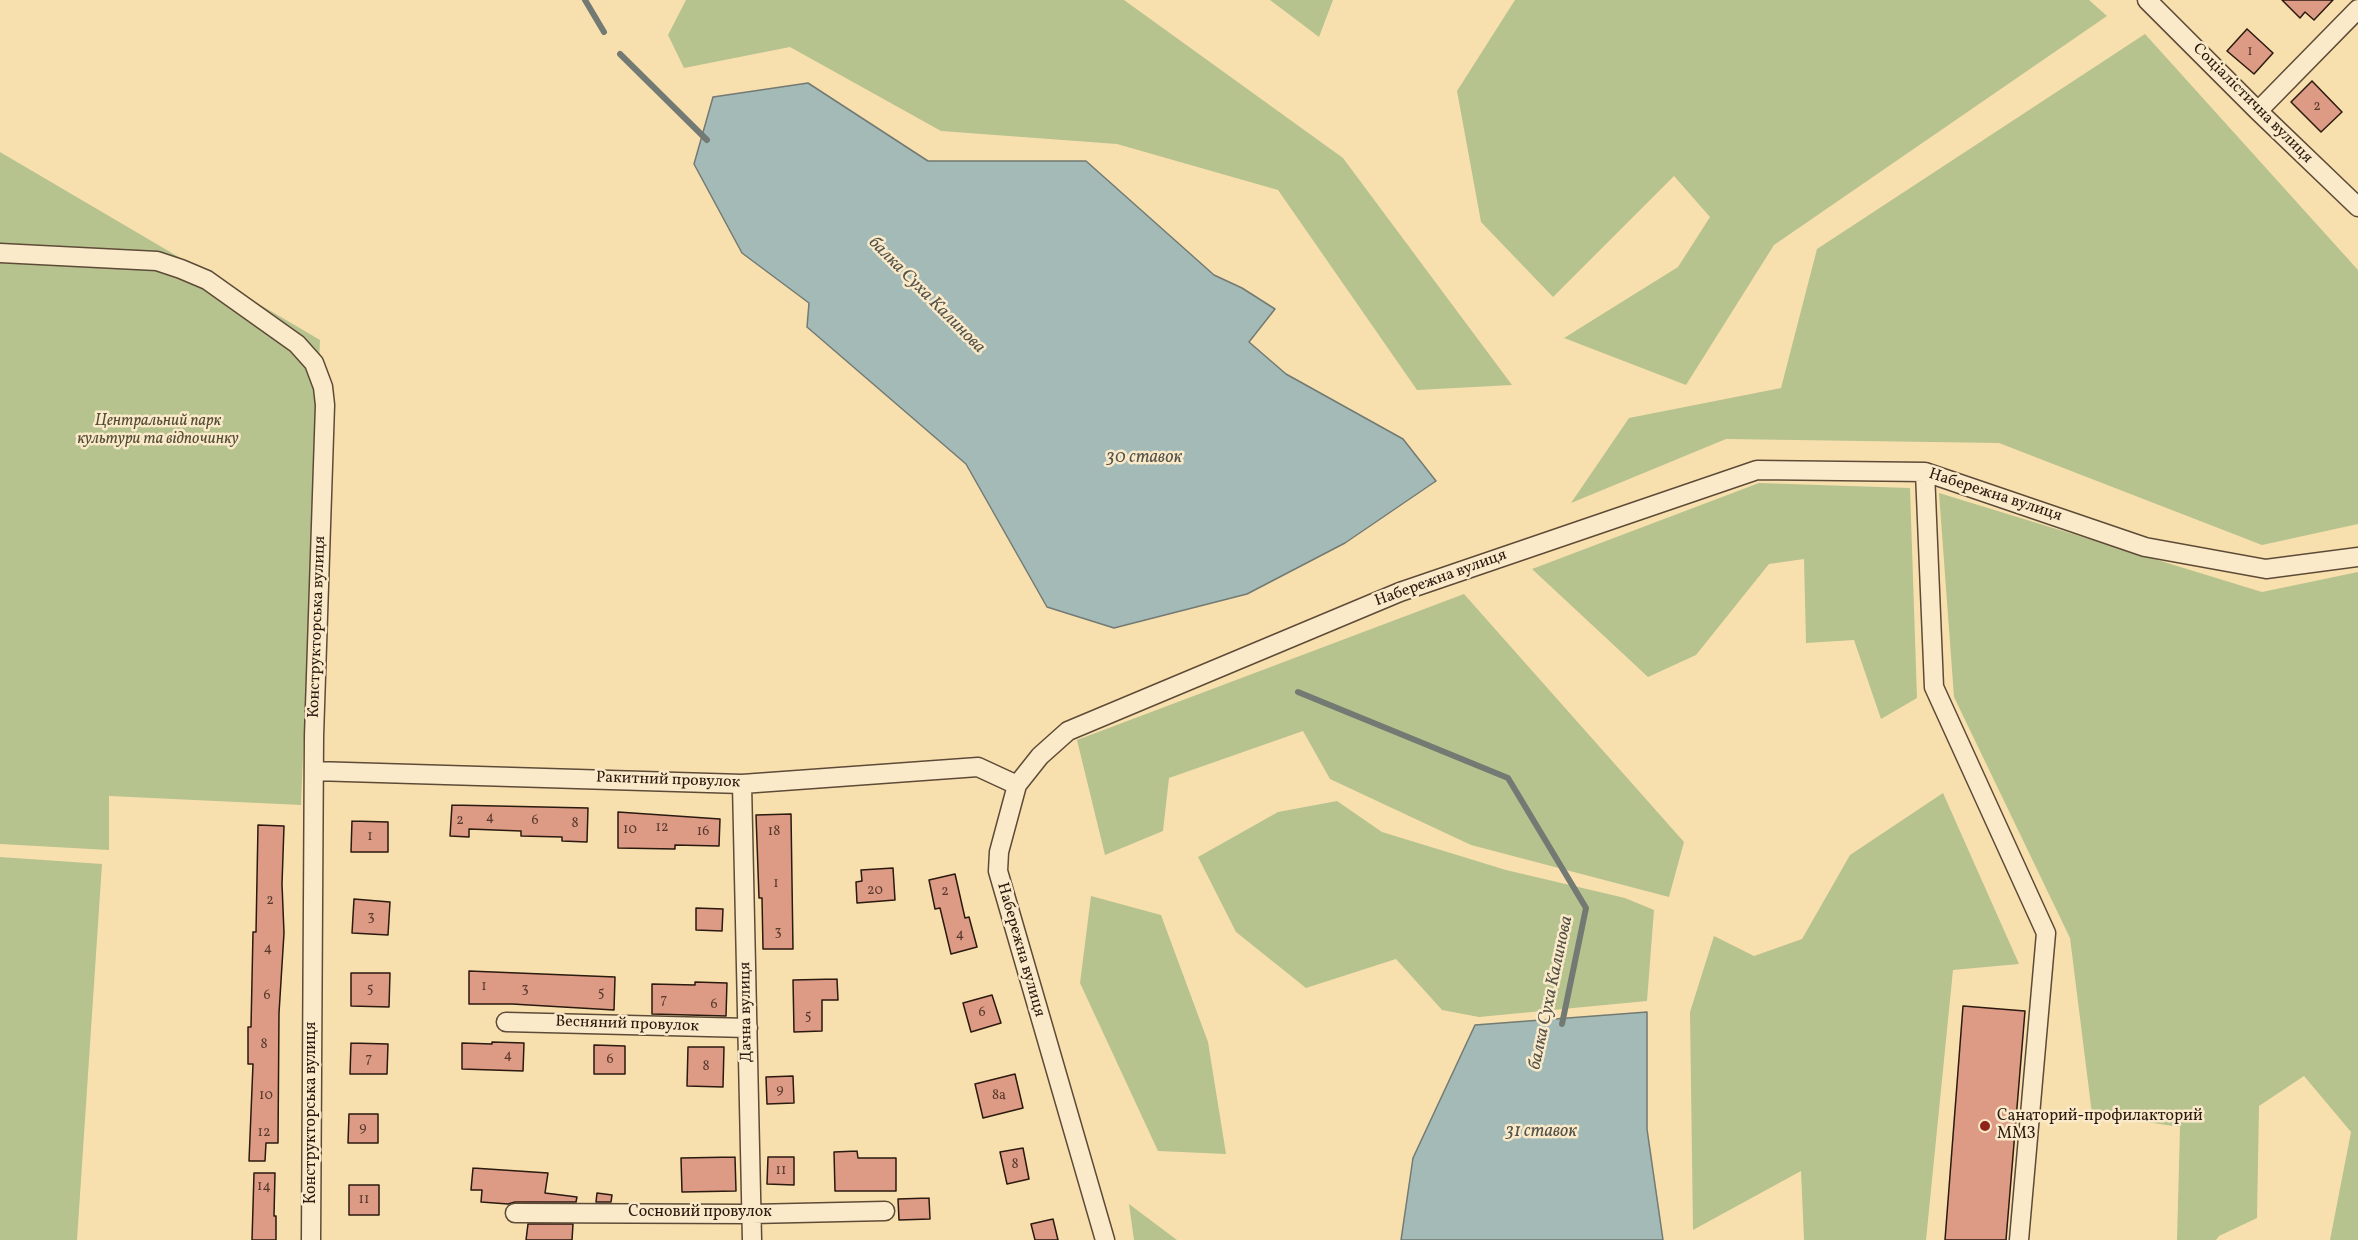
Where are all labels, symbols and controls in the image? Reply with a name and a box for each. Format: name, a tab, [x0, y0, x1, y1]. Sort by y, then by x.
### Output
street label: Соціалістична вулиця	[2188, 40, 2316, 168]
house number: 1	[2247, 44, 2253, 60]
house number: 2	[2313, 99, 2321, 115]
water label: балка Суха Калинова	[863, 233, 989, 359]
park label: Центральний парк культури та відпочинку	[77, 412, 239, 450]
water label: 30 ставок	[1106, 448, 1182, 470]
street label: Набережна вулиця	[1926, 465, 2064, 527]
street label: Конструкторська вулиця	[305, 535, 331, 719]
street label: Набережна вулиця	[1372, 546, 1510, 612]
street label: Ракитний провулок	[596, 769, 740, 793]
house number: 4	[486, 810, 494, 826]
house number: 2	[456, 813, 464, 829]
house number: 6	[531, 813, 539, 829]
house number: 8	[571, 816, 579, 832]
house number: 12	[656, 820, 668, 836]
house number: 10	[623, 822, 637, 838]
house number: 16	[697, 824, 709, 840]
house number: 18	[768, 824, 780, 840]
house number: 1	[367, 829, 373, 845]
house number: 1	[773, 876, 779, 892]
street label: Набережна вулиця	[992, 881, 1048, 1019]
house number: 20	[867, 883, 883, 899]
house number: 2	[941, 884, 949, 900]
house number: 2	[266, 893, 274, 909]
house number: 3	[367, 909, 375, 925]
water label: балка Суха Калинова	[1525, 914, 1579, 1072]
house number: 3	[774, 924, 782, 940]
house number: 4	[956, 927, 964, 943]
house number: 4	[264, 941, 272, 957]
street label: Дачна вулиця	[737, 961, 757, 1063]
house number: 1	[481, 979, 487, 995]
house number: 5	[367, 981, 373, 997]
house number: 3	[521, 981, 529, 997]
house number: 5	[598, 985, 604, 1001]
house number: 6	[263, 988, 271, 1004]
house number: 7	[661, 992, 667, 1008]
house number: 6	[710, 997, 718, 1013]
house number: 6	[978, 1005, 986, 1021]
house number: 5	[805, 1008, 811, 1024]
street label: Весняний провулок	[555, 1013, 699, 1037]
street label: Конструкторська вулиця	[302, 1022, 322, 1204]
house number: 8	[260, 1037, 268, 1053]
house number: 4	[504, 1048, 512, 1064]
house number: 7	[366, 1051, 372, 1067]
house number: 6	[606, 1052, 614, 1068]
house number: 8	[702, 1059, 710, 1075]
house number: 9	[776, 1082, 784, 1098]
house number: 10	[259, 1088, 273, 1104]
house number: 8а	[992, 1088, 1006, 1104]
place label: Санаторий-профилакторий ММЗ	[1997, 1107, 2203, 1145]
marker: Санаторий-профилакторий ММЗ	[1978, 1119, 1992, 1133]
house number: 9	[359, 1120, 367, 1136]
water label: 31 ставок	[1505, 1122, 1577, 1144]
house number: 12	[258, 1125, 270, 1141]
house number: 8	[1011, 1157, 1019, 1173]
house number: 11	[776, 1163, 786, 1179]
house number: 14	[257, 1179, 271, 1195]
house number: 11	[359, 1192, 369, 1208]
street label: Сосновий провулок	[628, 1203, 772, 1223]

